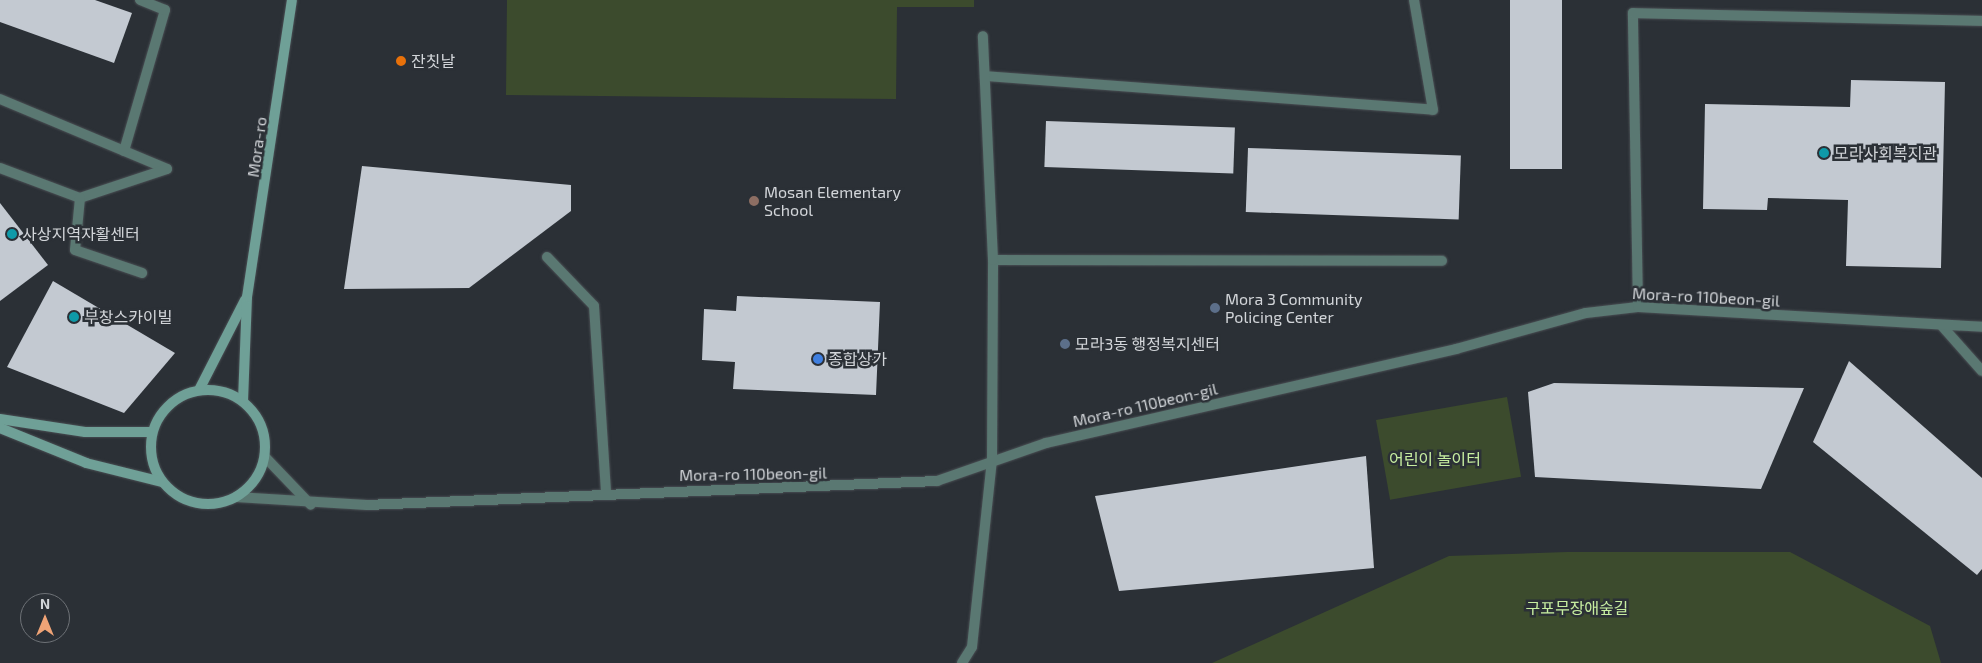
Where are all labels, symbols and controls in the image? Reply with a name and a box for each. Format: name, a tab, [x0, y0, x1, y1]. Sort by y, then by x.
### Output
place label: 잔칫날	[411, 51, 455, 71]
marker: 잔칫날	[395, 55, 407, 67]
street label: Mora-ro	[243, 116, 271, 178]
place label: 모라사회복지관	[1834, 143, 1937, 163]
marker: 모라사회복지관	[1818, 147, 1830, 159]
place label: Mosan Elementary School	[764, 182, 901, 220]
marker: Mosan Elementary School	[748, 195, 760, 207]
place label: 사상지역자활센터	[22, 224, 140, 244]
marker: 사상지역자활센터	[6, 228, 18, 240]
street label: Mora-ro 110beon-gil	[1632, 284, 1780, 310]
place label: Mora 3 Community Policing Center	[1225, 289, 1363, 327]
marker: Mora 3 Community Policing Center	[1209, 302, 1221, 314]
place label: 부창스카이빌	[84, 307, 172, 327]
marker: 부창스카이빌	[68, 311, 80, 323]
place label: 모라3동 행정복지센터	[1075, 334, 1220, 354]
marker: 모라3동 행정복지센터	[1059, 338, 1071, 350]
place label: 종합상가	[828, 349, 887, 369]
marker: 종합상가	[812, 353, 824, 365]
street label: Mora-ro 110beon-gil	[1071, 379, 1219, 431]
park label: 어린이 놀이터	[1389, 449, 1481, 469]
street label: Mora-ro 110beon-gil	[679, 463, 827, 485]
north arrow	[20, 593, 70, 643]
text: N	[40, 595, 50, 612]
park label: 구포무장애숲길	[1525, 598, 1629, 618]

